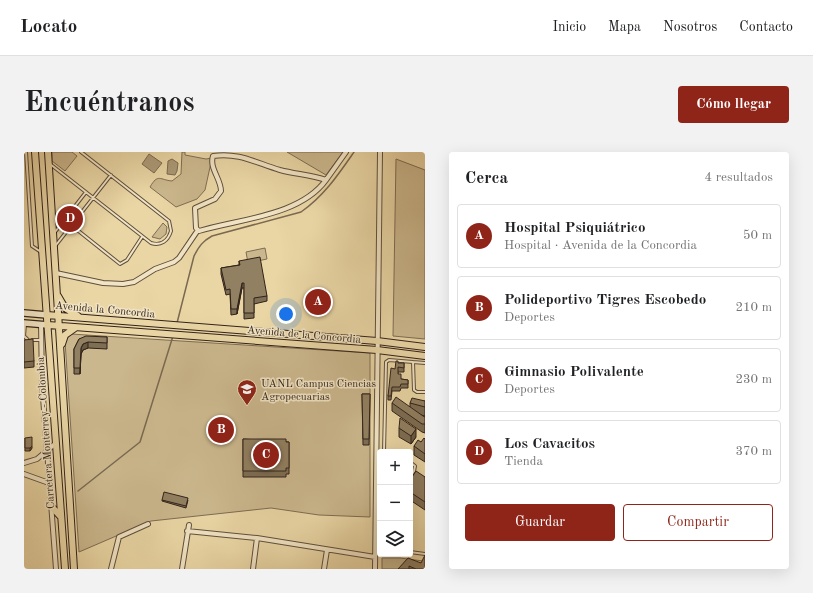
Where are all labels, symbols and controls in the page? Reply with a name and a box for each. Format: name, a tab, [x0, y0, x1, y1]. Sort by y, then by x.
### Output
text: Locato	[20, 18, 77, 37]
text: Inicio	[552, 20, 586, 34]
text: Mapa	[608, 20, 641, 34]
text: Nosotros	[663, 20, 717, 34]
text: Contacto	[739, 20, 793, 34]
button: Cómo llegar	[678, 86, 789, 123]
text: Encuéntranos	[24, 90, 194, 118]
text: Cerca	[465, 170, 508, 187]
text: 4 resultados	[705, 171, 773, 184]
pin: D	[57, 204, 83, 234]
text: Hospital Psiquiátrico	[504, 221, 645, 236]
text: A	[474, 229, 484, 242]
text: 50 m	[743, 229, 772, 242]
text: Hospital · Avenida de la Concordia	[504, 239, 697, 252]
pin: A	[305, 287, 331, 317]
text: Polideportivo Tigres Escobedo	[504, 293, 706, 308]
street label: Avenida la Concordia	[54, 301, 156, 320]
text: B	[474, 301, 484, 314]
text: 210 m	[735, 301, 772, 314]
your location	[276, 304, 296, 324]
text: Deportes	[504, 311, 555, 324]
street label: Avenida de la Concordia	[246, 325, 362, 346]
street label: Carretera Monterrey - Colombia	[36, 356, 57, 509]
text: Gimnasio Polivalente	[504, 365, 644, 380]
text: C	[475, 373, 483, 386]
text: 230 m	[735, 373, 772, 386]
school or university icon: UANL Campus Ciencias Agropecuarias	[236, 378, 258, 406]
place label: UANL Campus Ciencias Agropecuarias	[261, 379, 376, 403]
text: Deportes	[504, 383, 555, 396]
pin: B	[208, 415, 234, 445]
text: Los Cavacitos	[504, 437, 595, 452]
pin: C	[253, 440, 279, 470]
text: D	[474, 445, 484, 458]
text: 370 m	[735, 445, 772, 458]
map controls	[377, 449, 413, 557]
button: +	[377, 449, 413, 485]
text: Tienda	[504, 455, 543, 468]
button: −	[377, 485, 413, 521]
button: Guardar	[465, 504, 615, 541]
button: Compartir	[623, 504, 773, 541]
button: layers	[377, 521, 413, 557]

